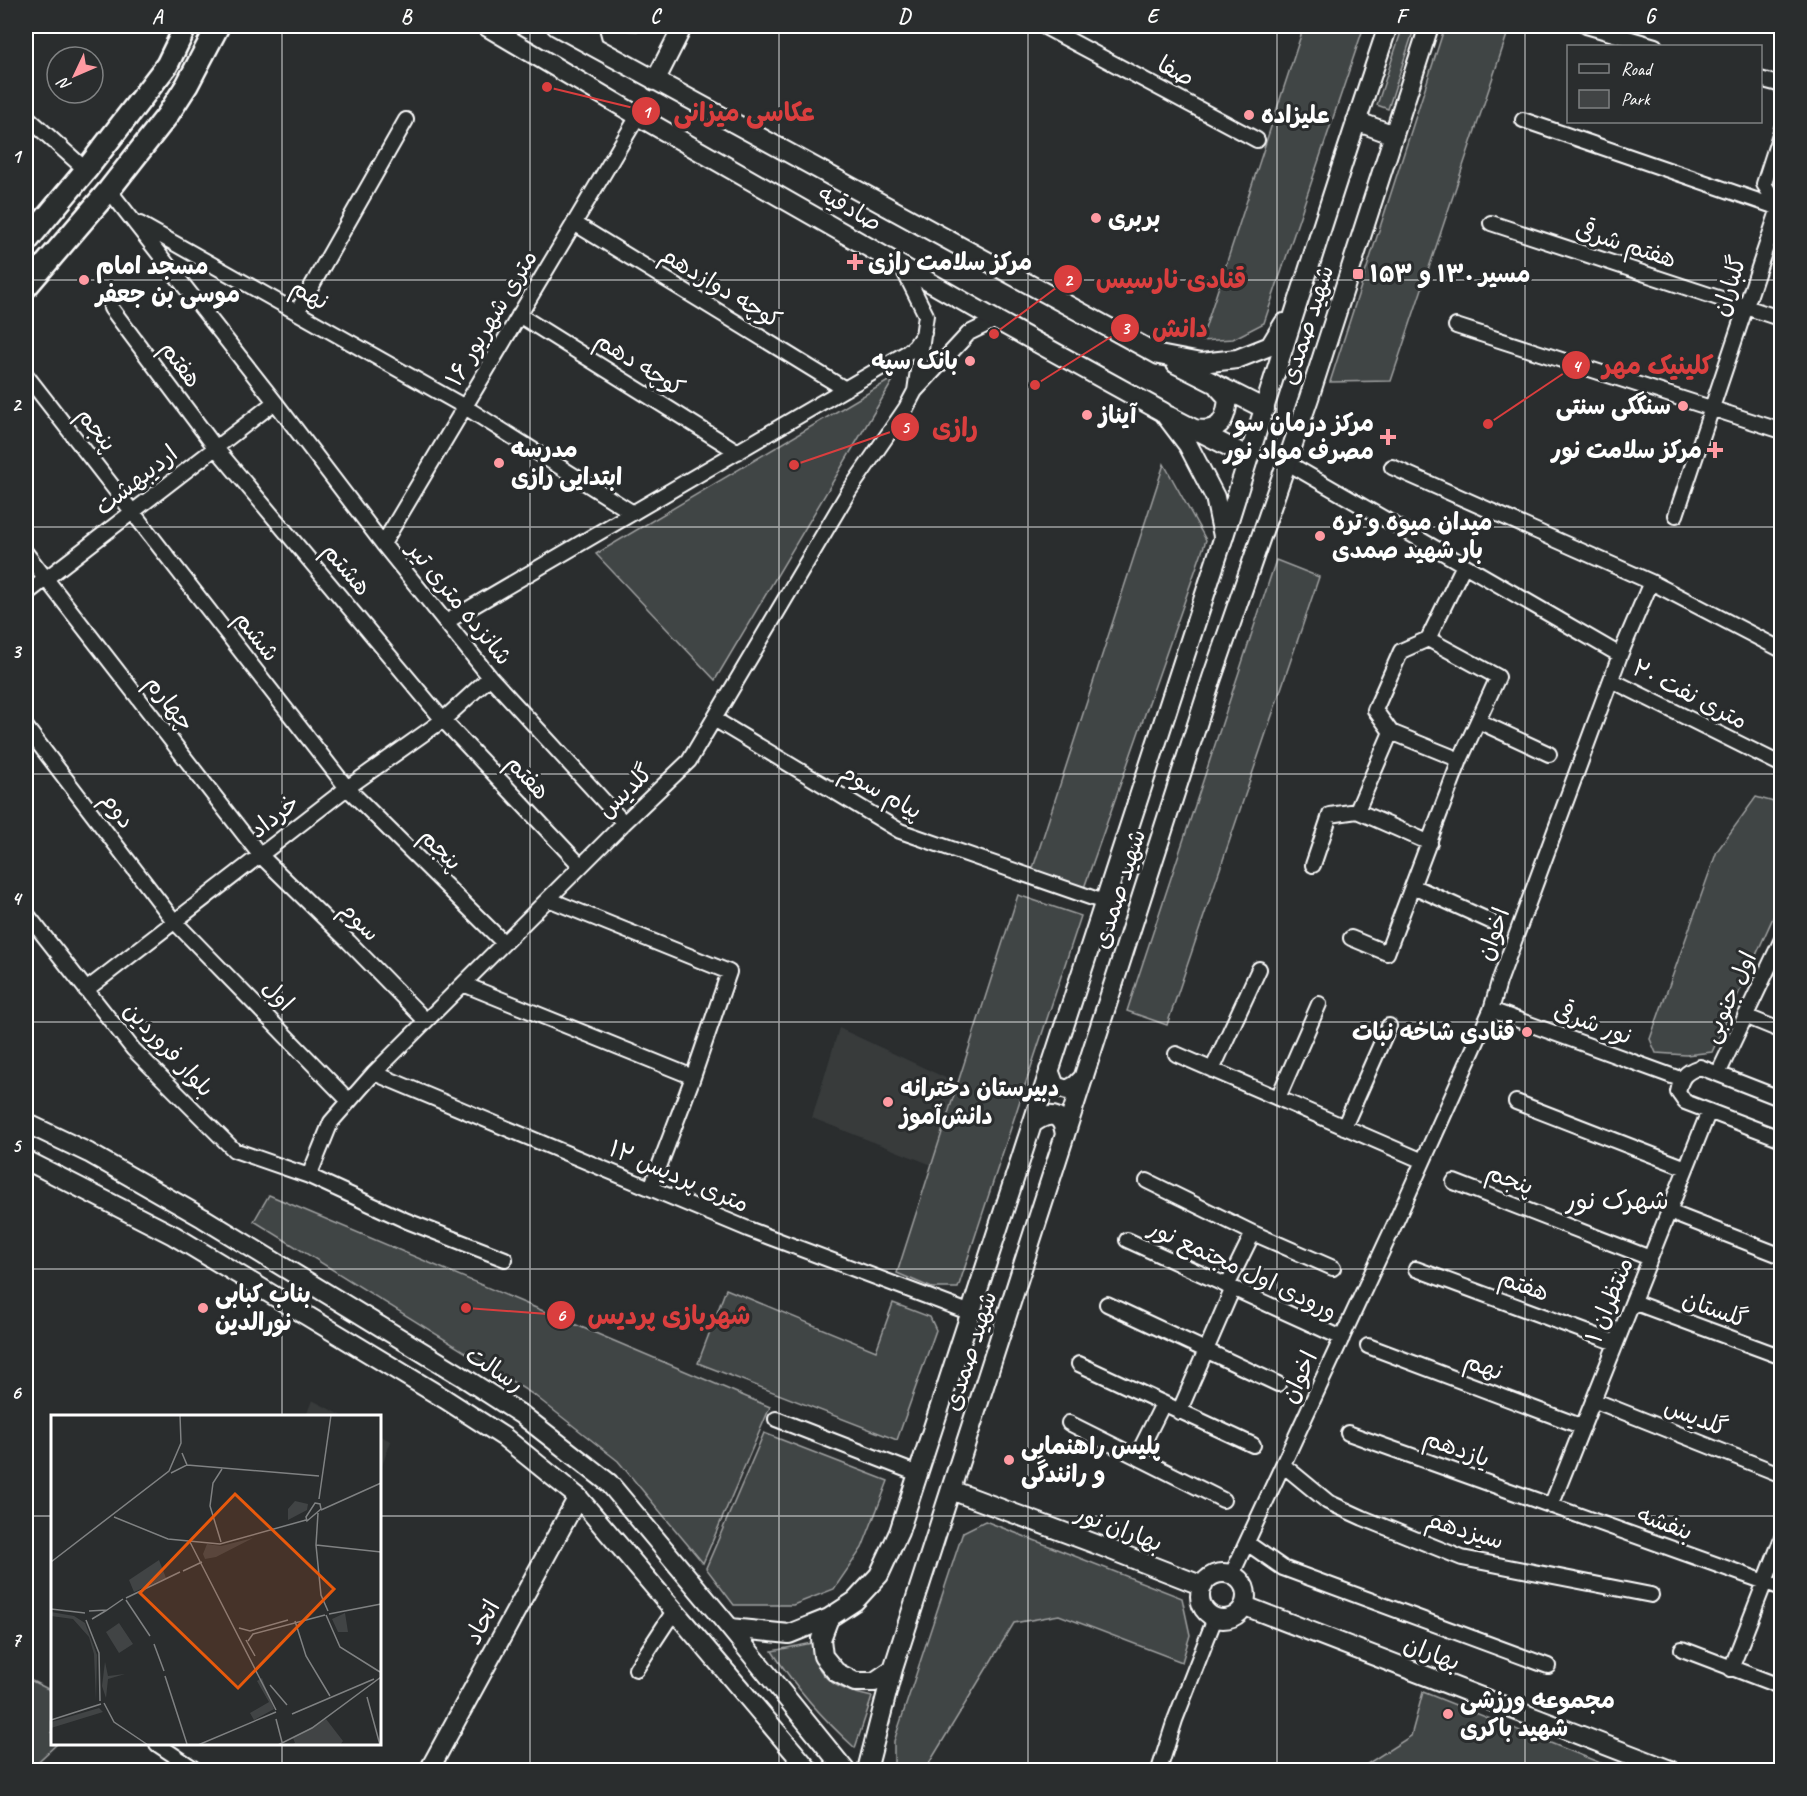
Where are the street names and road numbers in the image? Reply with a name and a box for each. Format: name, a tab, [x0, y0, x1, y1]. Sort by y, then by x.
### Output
street label: صفا	[1152, 49, 1200, 93]
street label: صادقیه	[813, 178, 887, 238]
street label: هفتم شرقی	[1571, 214, 1680, 277]
street label: کوچه دوازدهم	[653, 239, 787, 338]
street label: ۱۶ متری شهریور	[438, 244, 544, 392]
street label: گلباران	[1705, 252, 1753, 320]
street label: شهید صمدی	[1274, 261, 1340, 389]
street label: نهم	[284, 271, 334, 319]
street label: کوچه دهم	[588, 325, 690, 406]
street label: هفتم	[151, 334, 208, 395]
street label: پنجم	[68, 401, 124, 459]
street label: اردیبهشت	[88, 438, 184, 522]
street label: شانزده متری تیر	[400, 533, 519, 671]
street label: هشتم	[314, 536, 378, 604]
street label: ششم	[225, 604, 286, 669]
street label: ۲۰ متری نفت	[1627, 652, 1753, 736]
street label: چهارم	[136, 669, 201, 739]
street label: هفتم	[497, 748, 556, 808]
street label: پیام سوم	[833, 756, 927, 828]
street label: گلدیس	[591, 757, 659, 825]
street label: دوم	[91, 785, 142, 837]
street label: خرداد	[243, 787, 305, 845]
street label: پنجم	[411, 821, 469, 879]
street label: شهید صمدی	[1086, 825, 1152, 953]
street label: سوم	[331, 894, 387, 950]
street label: اخوان	[1470, 903, 1516, 965]
street label: اول جنوبی	[1695, 946, 1764, 1048]
street label: اول	[256, 973, 300, 1017]
street label: بلوار فروردین	[117, 995, 221, 1103]
street label: نور شرقی	[1550, 995, 1636, 1051]
street label: ۱۲ متری پردیس	[604, 1133, 754, 1219]
street label: پنجم	[1481, 1156, 1538, 1204]
street label: ورودی اول مجتمع نور	[1142, 1212, 1342, 1328]
street label: منتظران ۱	[1578, 1253, 1640, 1347]
street label: هفتم	[1494, 1262, 1553, 1311]
street label: گلستان	[1678, 1283, 1752, 1335]
street label: شهید صمدی	[937, 1287, 1003, 1415]
street label: رسالت	[460, 1339, 530, 1399]
street label: نهم	[1459, 1345, 1508, 1390]
street label: اخوان	[1274, 1346, 1324, 1408]
street label: گلدیس	[1660, 1391, 1732, 1443]
street label: یازدهم	[1419, 1422, 1494, 1477]
street label: بهاران نور	[1070, 1497, 1167, 1558]
street label: بنفشه	[1633, 1499, 1697, 1547]
street label: سیزدهم	[1422, 1504, 1507, 1559]
street label: اتحاد	[458, 1594, 506, 1650]
street label: بهاران	[1400, 1629, 1464, 1677]

